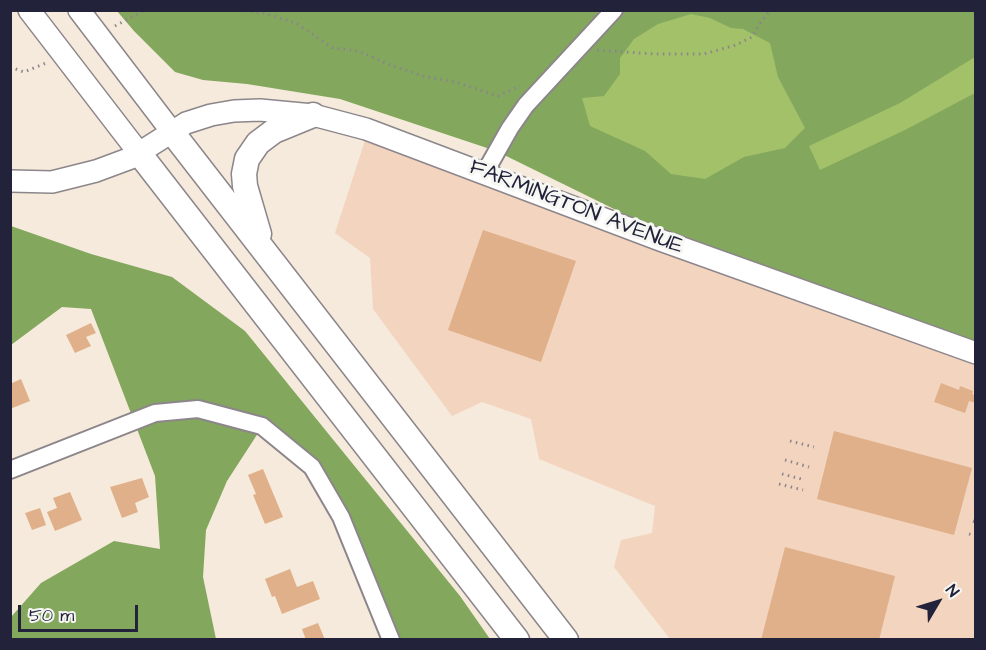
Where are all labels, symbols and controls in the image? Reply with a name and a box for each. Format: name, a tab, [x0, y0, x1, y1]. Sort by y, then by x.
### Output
street label: FARMINGTON AVENUE	[465, 155, 687, 261]
north arrow	[908, 572, 968, 632]
text: N	[940, 580, 964, 602]
scale bar	[21, 593, 141, 631]
text: 50 m	[29, 603, 74, 628]

